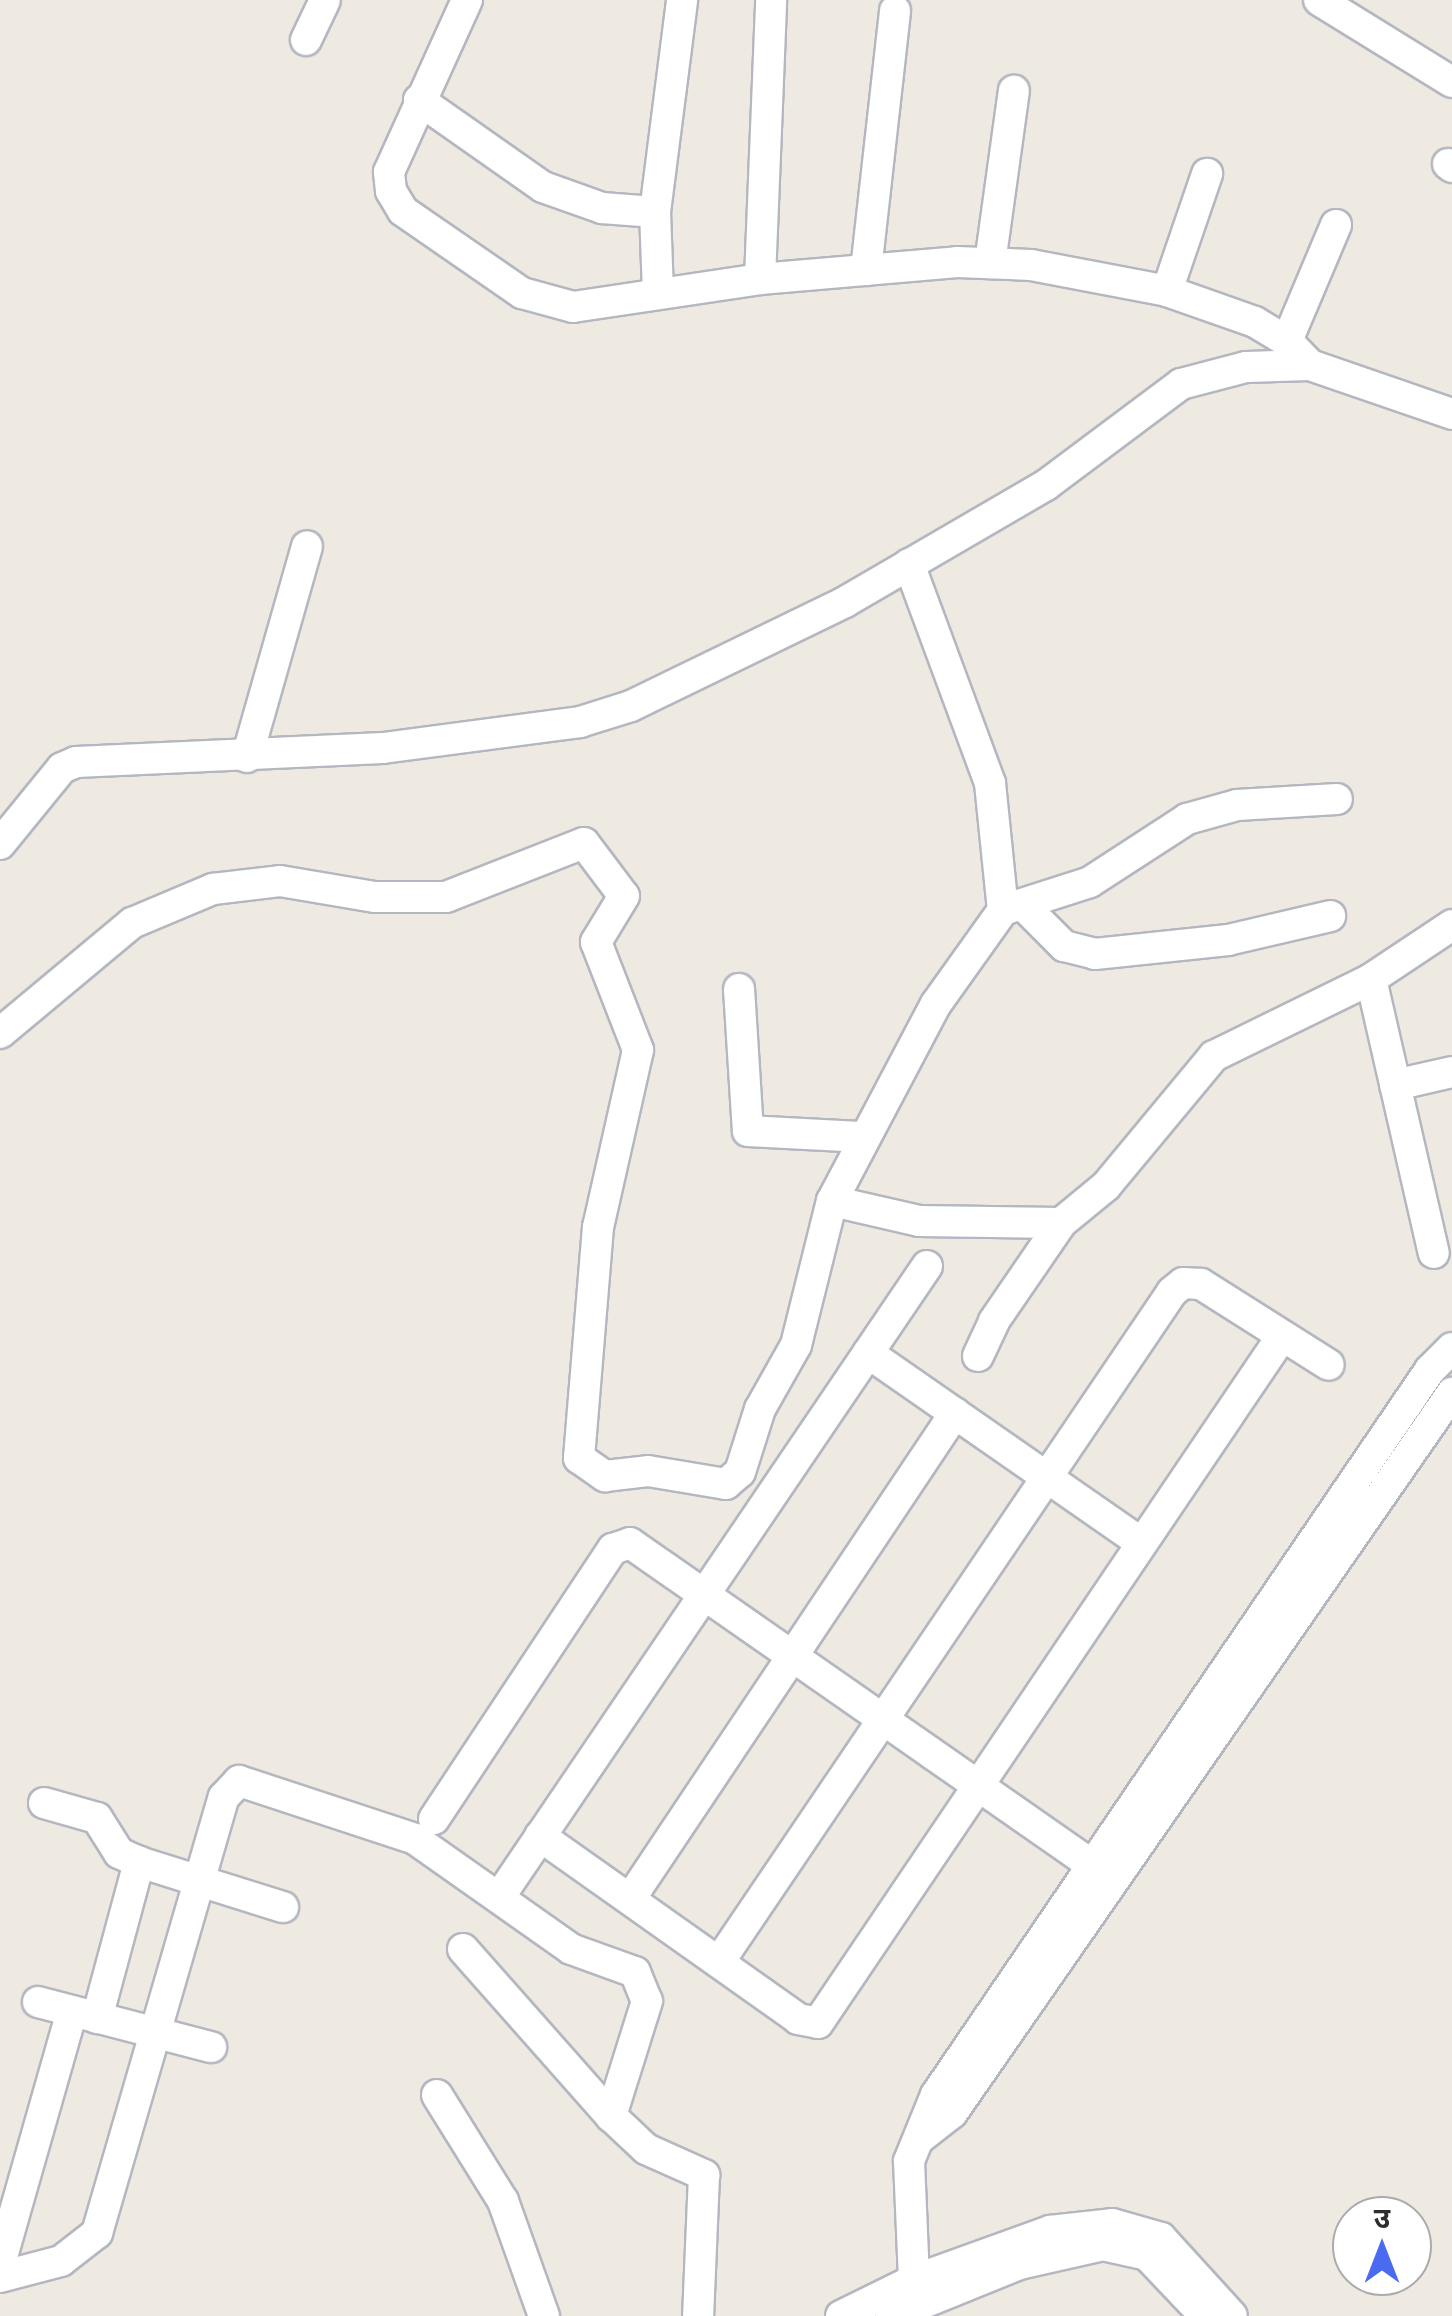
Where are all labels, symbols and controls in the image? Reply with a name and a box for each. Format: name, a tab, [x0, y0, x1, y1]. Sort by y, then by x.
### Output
north arrow	[1332, 2196, 1432, 2296]
text: उ	[1374, 2199, 1390, 2236]

